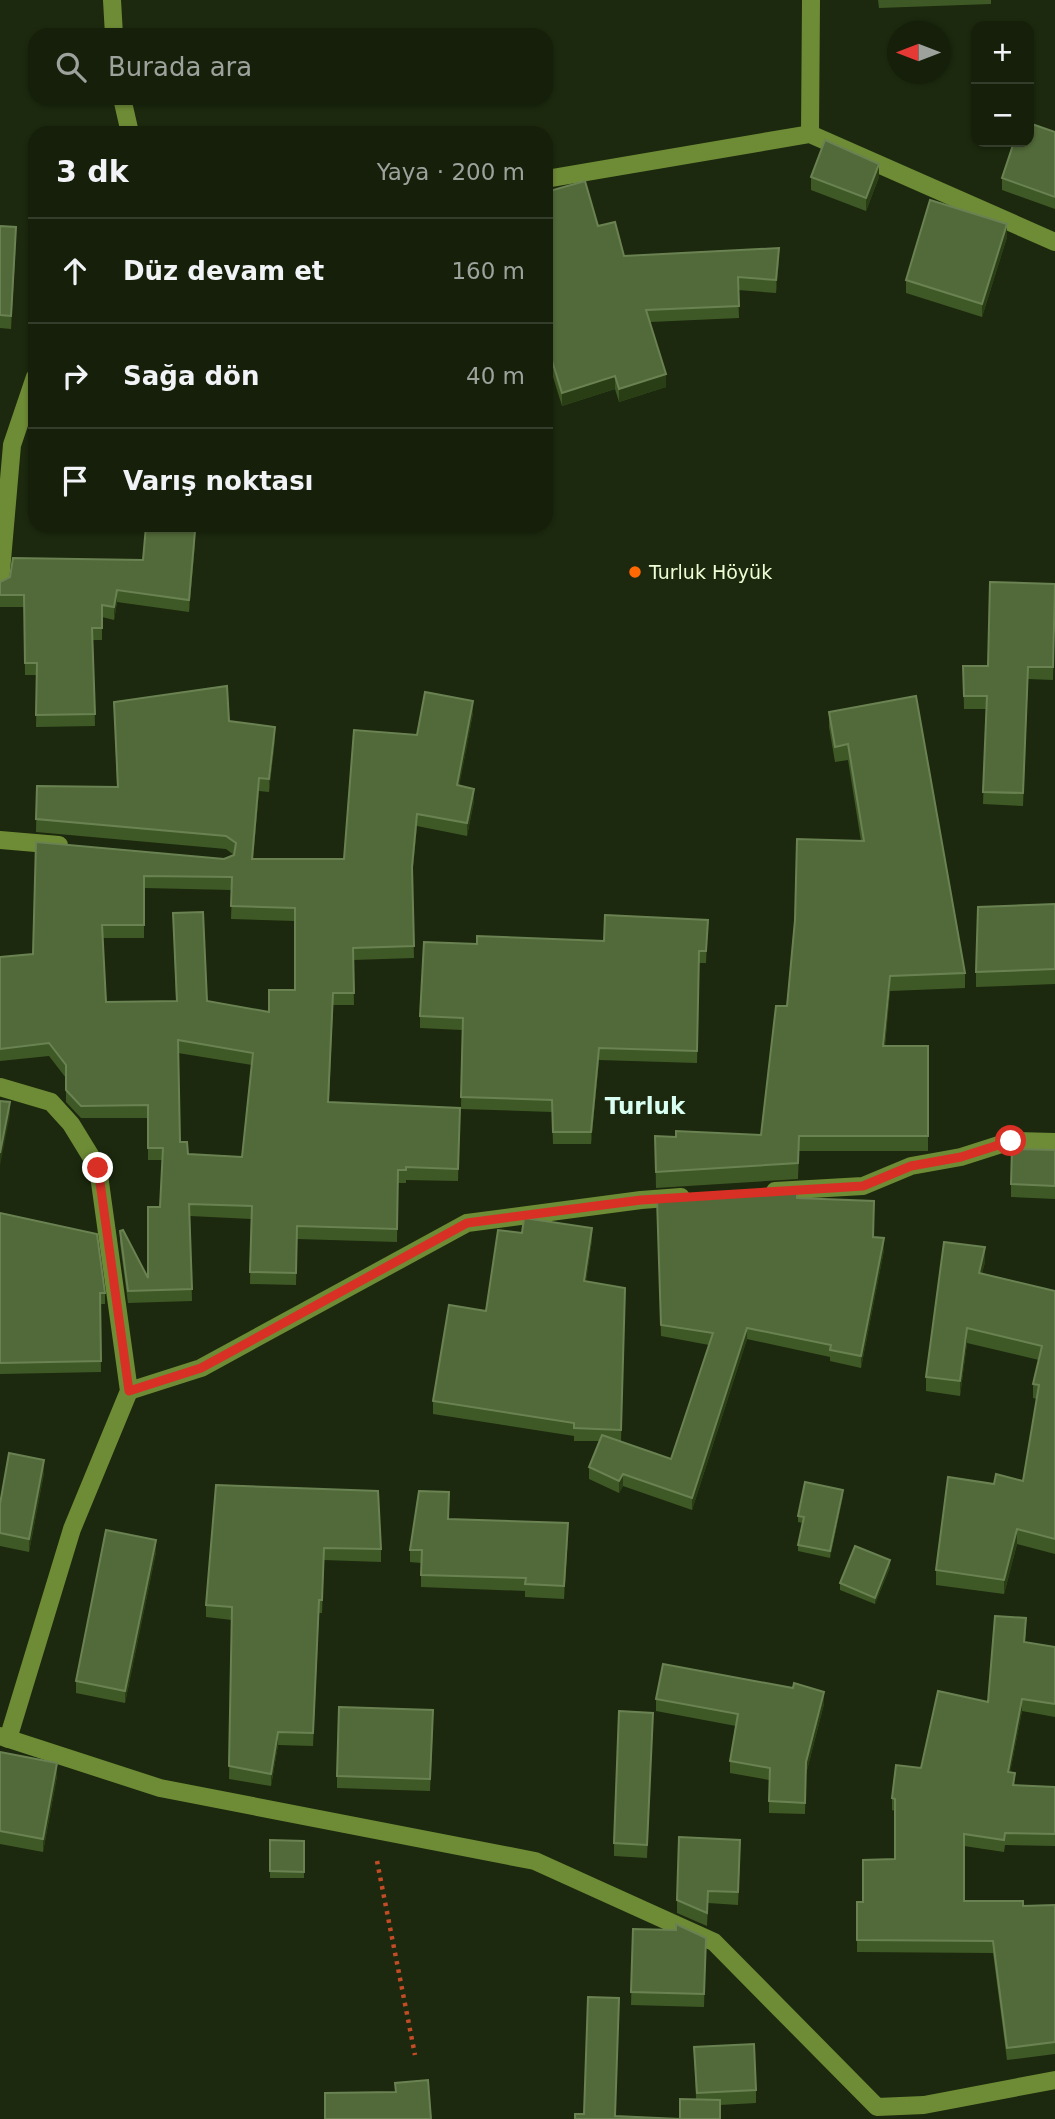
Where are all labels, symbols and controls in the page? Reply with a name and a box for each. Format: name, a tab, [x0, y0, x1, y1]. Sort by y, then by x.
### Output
north arrow	[887, 21, 950, 84]
map controls	[971, 21, 1034, 147]
button: +	[971, 21, 1034, 84]
search box	[28, 28, 553, 105]
icon: search	[52, 48, 90, 86]
text: Burada ara	[108, 52, 252, 82]
button: −	[971, 84, 1034, 147]
text: 3 dk	[56, 154, 129, 189]
text: Yaya · 200 m	[377, 159, 525, 185]
icon: ahead	[56, 252, 94, 290]
text: Düz devam et	[123, 256, 324, 286]
text: 160 m	[451, 258, 525, 284]
icon: right	[56, 357, 94, 395]
text: Sağa dön	[123, 361, 259, 391]
text: 40 m	[466, 363, 525, 389]
icon: arrive	[56, 462, 94, 500]
text: Varış noktası	[123, 466, 314, 496]
place label: Turluk Höyük	[648, 561, 772, 583]
marker: Turluk Höyük	[627, 564, 643, 580]
district label: Turluk	[605, 1093, 686, 1119]
route start	[995, 1125, 1026, 1156]
route end	[82, 1152, 113, 1183]

